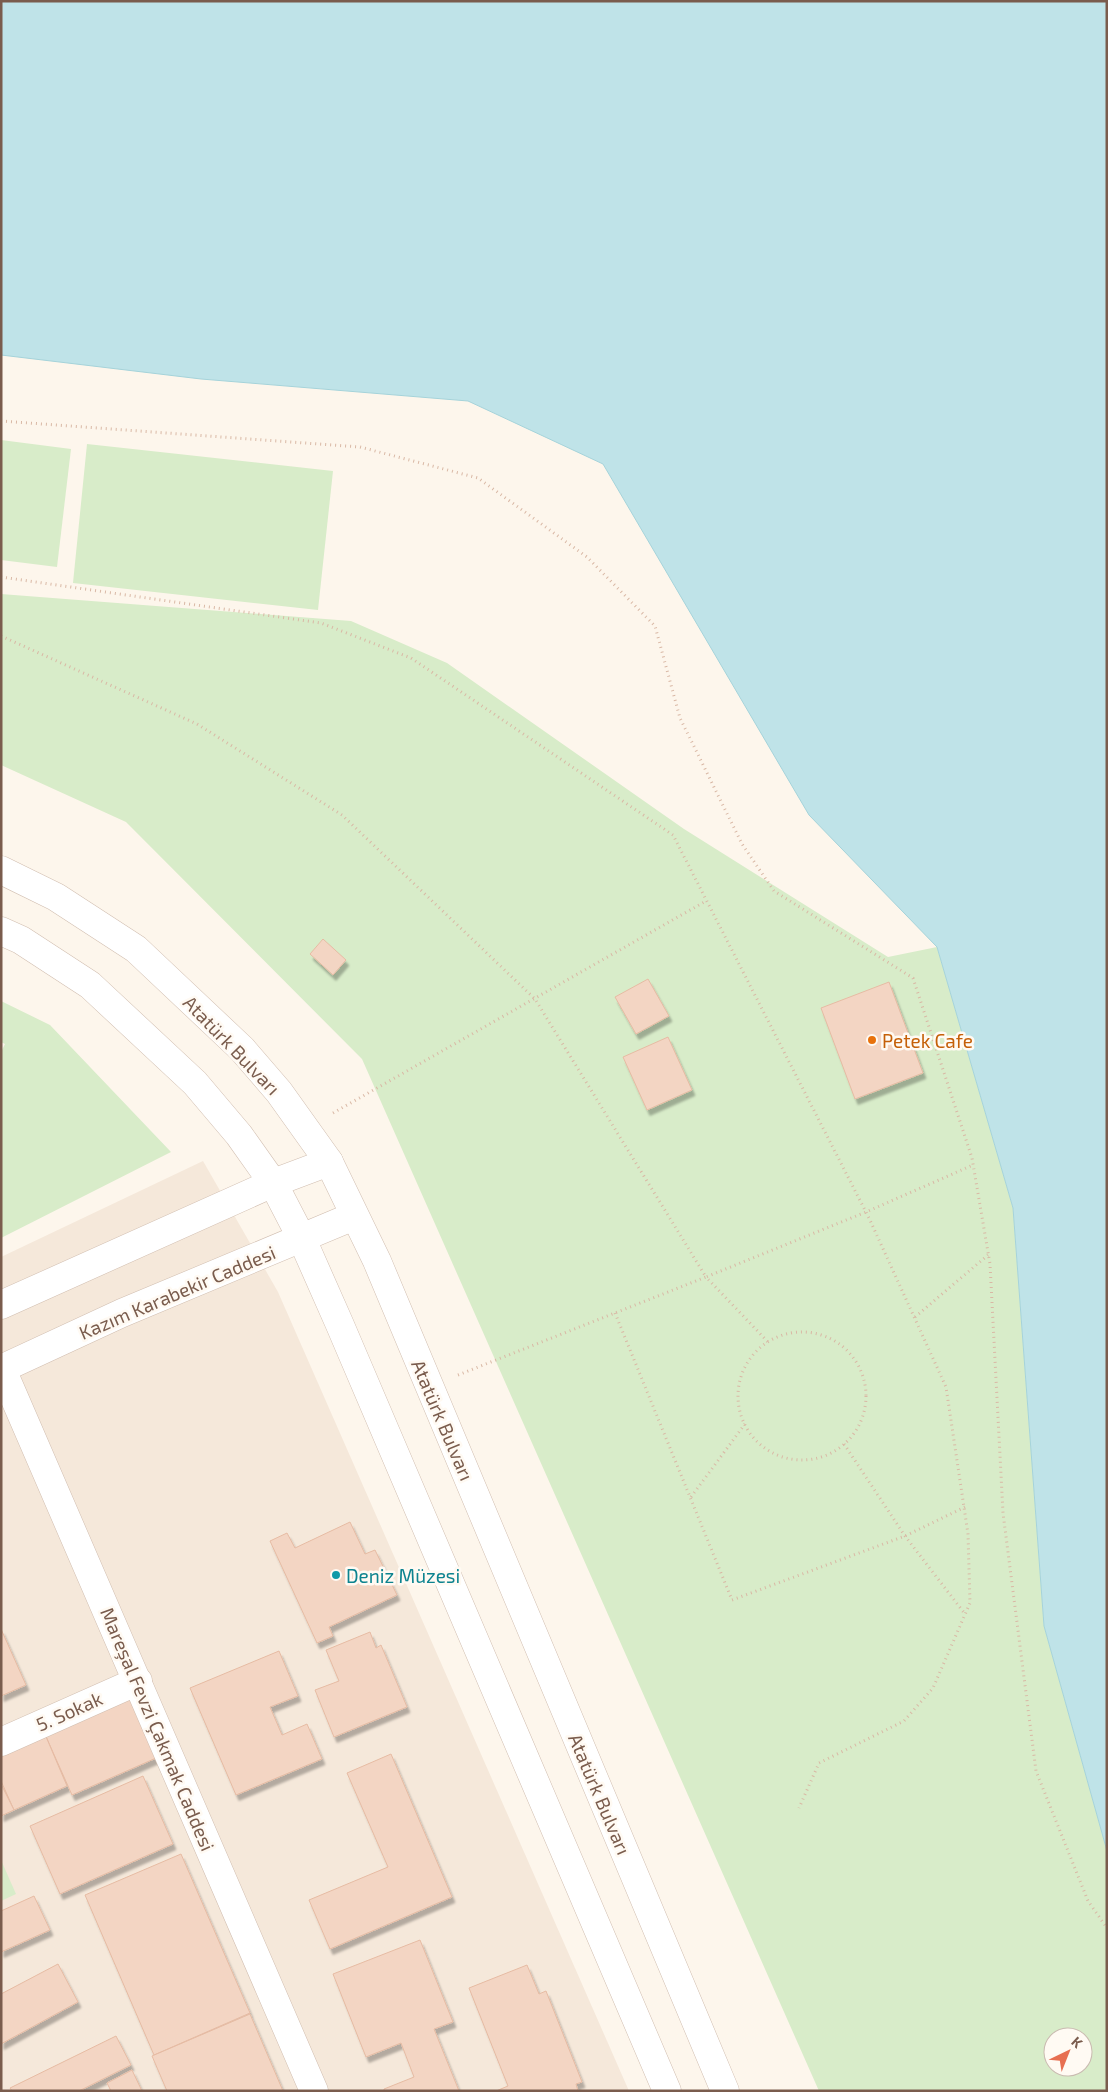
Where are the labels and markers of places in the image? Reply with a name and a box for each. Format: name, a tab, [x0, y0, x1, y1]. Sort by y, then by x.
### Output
place label: Petek Cafe	[882, 1029, 973, 1052]
marker: Petek Cafe	[866, 1034, 878, 1046]
place label: Deniz Müzesi	[346, 1564, 460, 1587]
marker: Deniz Müzesi	[330, 1569, 342, 1581]

